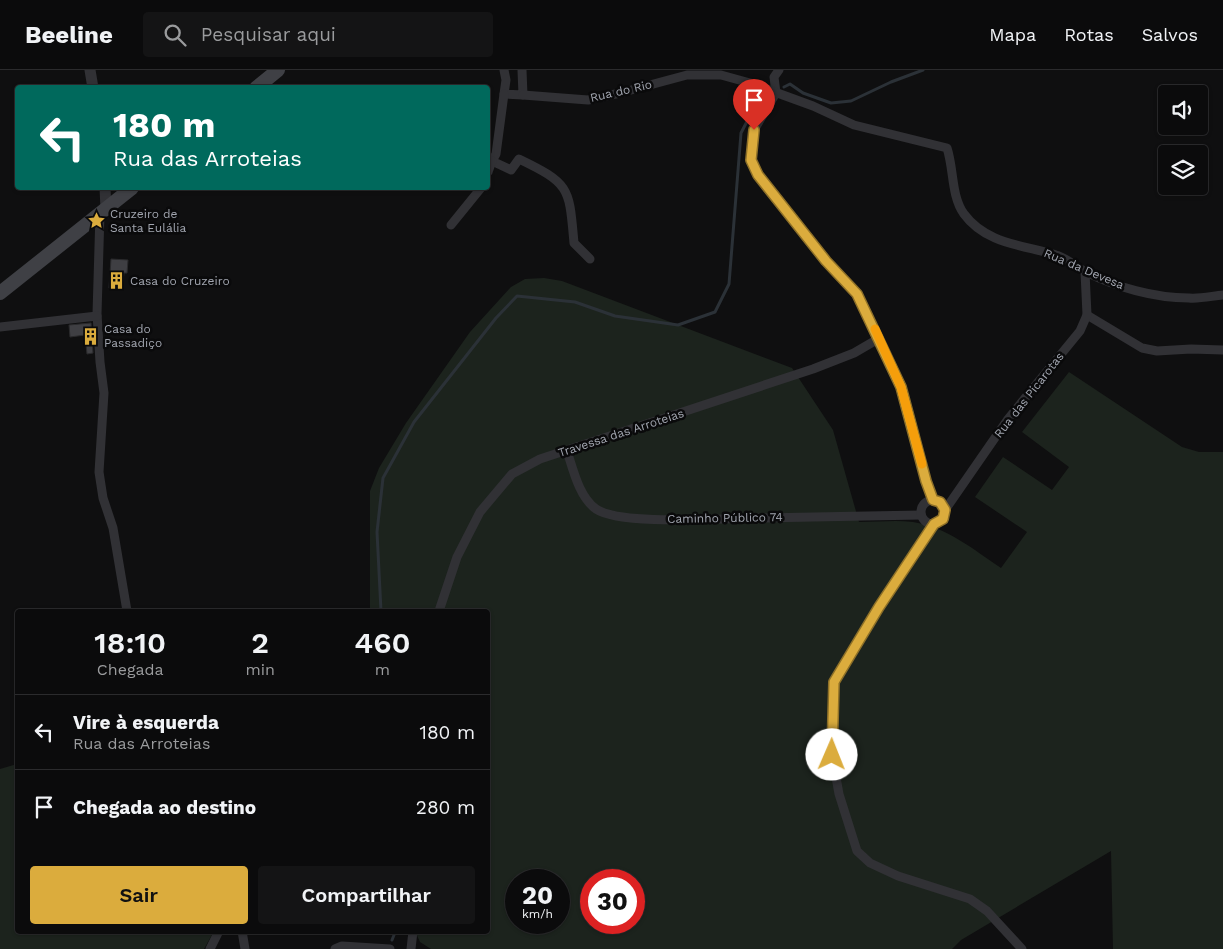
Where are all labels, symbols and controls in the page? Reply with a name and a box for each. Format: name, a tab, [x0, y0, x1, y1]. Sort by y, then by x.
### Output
search box	[143, 12, 493, 57]
text: Beeline	[25, 21, 113, 49]
icon: search	[161, 21, 189, 49]
text: Pesquisar aqui	[201, 23, 336, 46]
text: Mapa	[989, 24, 1036, 45]
text: Rotas	[1064, 24, 1114, 45]
text: Salvos	[1142, 24, 1198, 45]
street label: Rua do Rio	[589, 77, 653, 105]
pin	[733, 79, 775, 130]
map controls	[1158, 85, 1208, 195]
button: sound	[1158, 85, 1208, 135]
icon: arrive	[740, 86, 768, 114]
text: 180 m	[113, 104, 216, 146]
icon: left	[30, 105, 95, 170]
button: layers	[1158, 145, 1208, 195]
text: Rua das Arroteias	[113, 146, 302, 171]
place label: Cruzeiro de Santa Eulália	[110, 207, 187, 235]
place icon: Cruzeiro de Santa Eulália	[86, 211, 106, 231]
street label: Rua da Devesa	[1042, 246, 1126, 292]
building icon: Casa do Cruzeiro	[106, 271, 126, 291]
place label: Casa do Cruzeiro	[130, 274, 230, 288]
place label: Casa do Passadiço	[104, 322, 162, 350]
building icon: Casa do Passadiço	[80, 326, 100, 346]
street label: Rua das Picarotas	[991, 349, 1067, 441]
street label: Travessa das Arroteias	[556, 406, 686, 460]
street label: Caminho Público 74	[667, 510, 783, 526]
text: 18:10	[94, 625, 166, 660]
text: 2	[251, 625, 269, 660]
text: 460	[354, 625, 411, 660]
text: Chegada	[97, 660, 164, 679]
text: min	[245, 660, 275, 679]
text: m	[375, 660, 390, 679]
text: Vire à esquerda	[73, 711, 219, 734]
icon: left	[30, 718, 58, 746]
text: 180 m	[419, 721, 475, 744]
position arrow	[805, 728, 857, 780]
text: Rua das Arroteias	[73, 734, 210, 753]
icon: arrive	[30, 793, 58, 821]
text: Chegada ao destino	[73, 796, 256, 819]
text: 280 m	[416, 796, 475, 819]
button: Sair	[30, 866, 248, 924]
button: Compartilhar	[258, 866, 475, 924]
speed limit sign: 30	[580, 869, 645, 934]
text: 20	[522, 881, 553, 910]
text: km/h	[522, 907, 553, 921]

